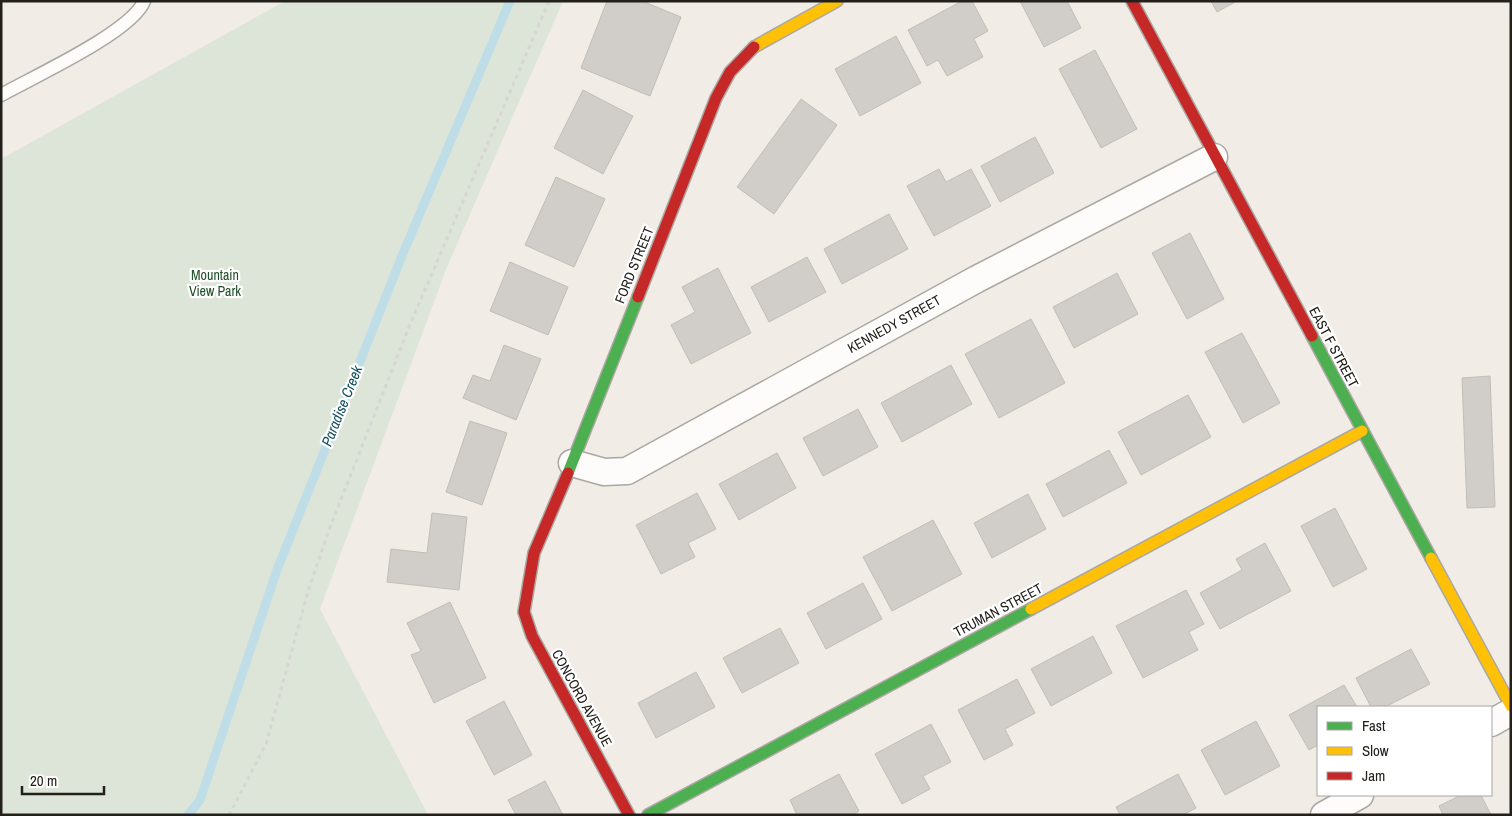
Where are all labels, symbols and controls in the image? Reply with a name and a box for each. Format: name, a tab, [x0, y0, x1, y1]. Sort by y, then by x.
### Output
street label: FORD STREET	[610, 224, 658, 306]
park label: Mountain View Park	[189, 266, 241, 300]
street label: KENNEDY STREET	[844, 291, 944, 357]
street label: EAST F STREET	[1305, 304, 1363, 390]
water label: Paradise Creek	[316, 361, 368, 449]
street label: TRUMAN STREET	[951, 579, 1045, 641]
street label: CONCORD AVENUE	[548, 646, 616, 750]
legend	[1317, 706, 1492, 796]
text: Fast	[1362, 715, 1386, 736]
text: Slow	[1362, 740, 1389, 761]
scale bar	[22, 764, 105, 796]
text: Jam	[1362, 765, 1385, 786]
text: 20 m	[30, 770, 57, 791]

